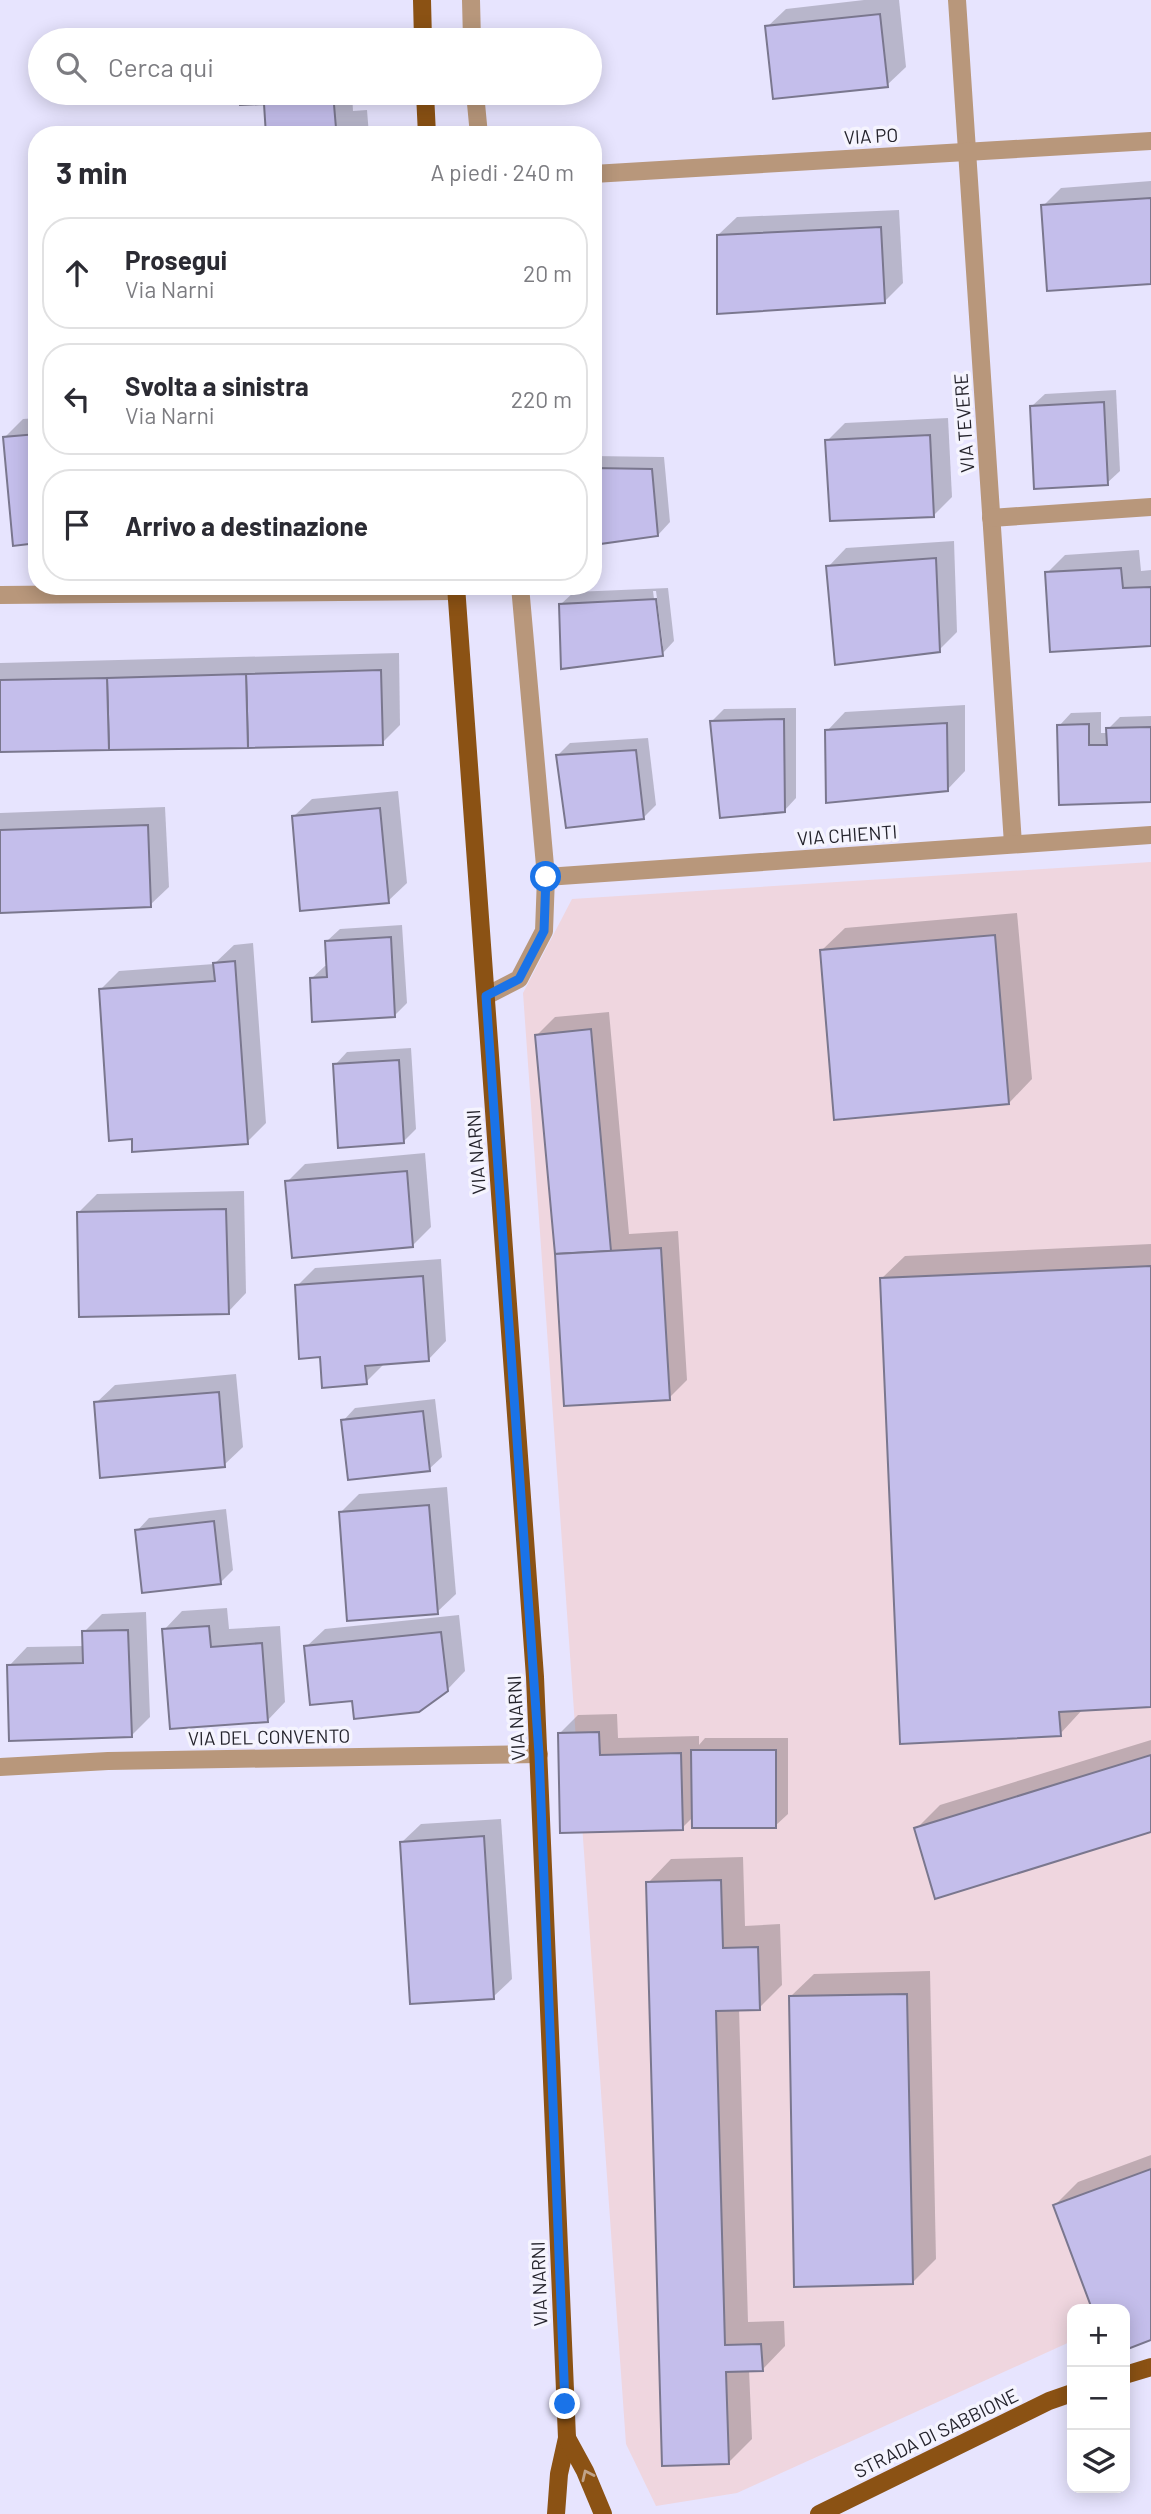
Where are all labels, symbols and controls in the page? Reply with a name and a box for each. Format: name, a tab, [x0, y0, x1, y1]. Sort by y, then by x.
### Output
search box	[28, 28, 602, 105]
icon: search	[52, 48, 90, 86]
text: Cerca qui	[108, 51, 214, 82]
street label: VIA PO	[843, 123, 899, 148]
text: 3 min	[56, 154, 127, 190]
text: A piedi · 240 m	[431, 158, 574, 186]
text: Prosegui	[125, 244, 227, 275]
icon: ahead	[58, 254, 96, 292]
text: 20 m	[523, 259, 572, 287]
text: Via Narni	[125, 275, 215, 303]
text: Svolta a sinistra	[125, 370, 309, 401]
street label: VIA TEVERE	[949, 373, 978, 473]
icon: left	[58, 380, 96, 418]
text: 220 m	[511, 385, 572, 413]
text: Via Narni	[125, 401, 215, 429]
icon: arrive	[58, 506, 96, 544]
text: Arrivo a destinazione	[125, 510, 368, 541]
street label: VIA CHIENTI	[796, 820, 898, 849]
route start	[530, 861, 561, 892]
street label: VIA NARNI	[461, 1109, 490, 1195]
street label: VIA NARNI	[502, 1675, 529, 1761]
street label: VIA DEL CONVENTO	[188, 1724, 350, 1749]
street label: VIA NARNI	[526, 2241, 551, 2327]
map controls	[1067, 2304, 1130, 2493]
button: +	[1067, 2304, 1130, 2367]
button: −	[1067, 2367, 1130, 2430]
street label: STRADA DI SABBIONE	[850, 2383, 1022, 2482]
route end	[549, 2388, 580, 2419]
button: layers	[1067, 2430, 1130, 2493]
one-way arrow	[581, 2470, 595, 2483]

